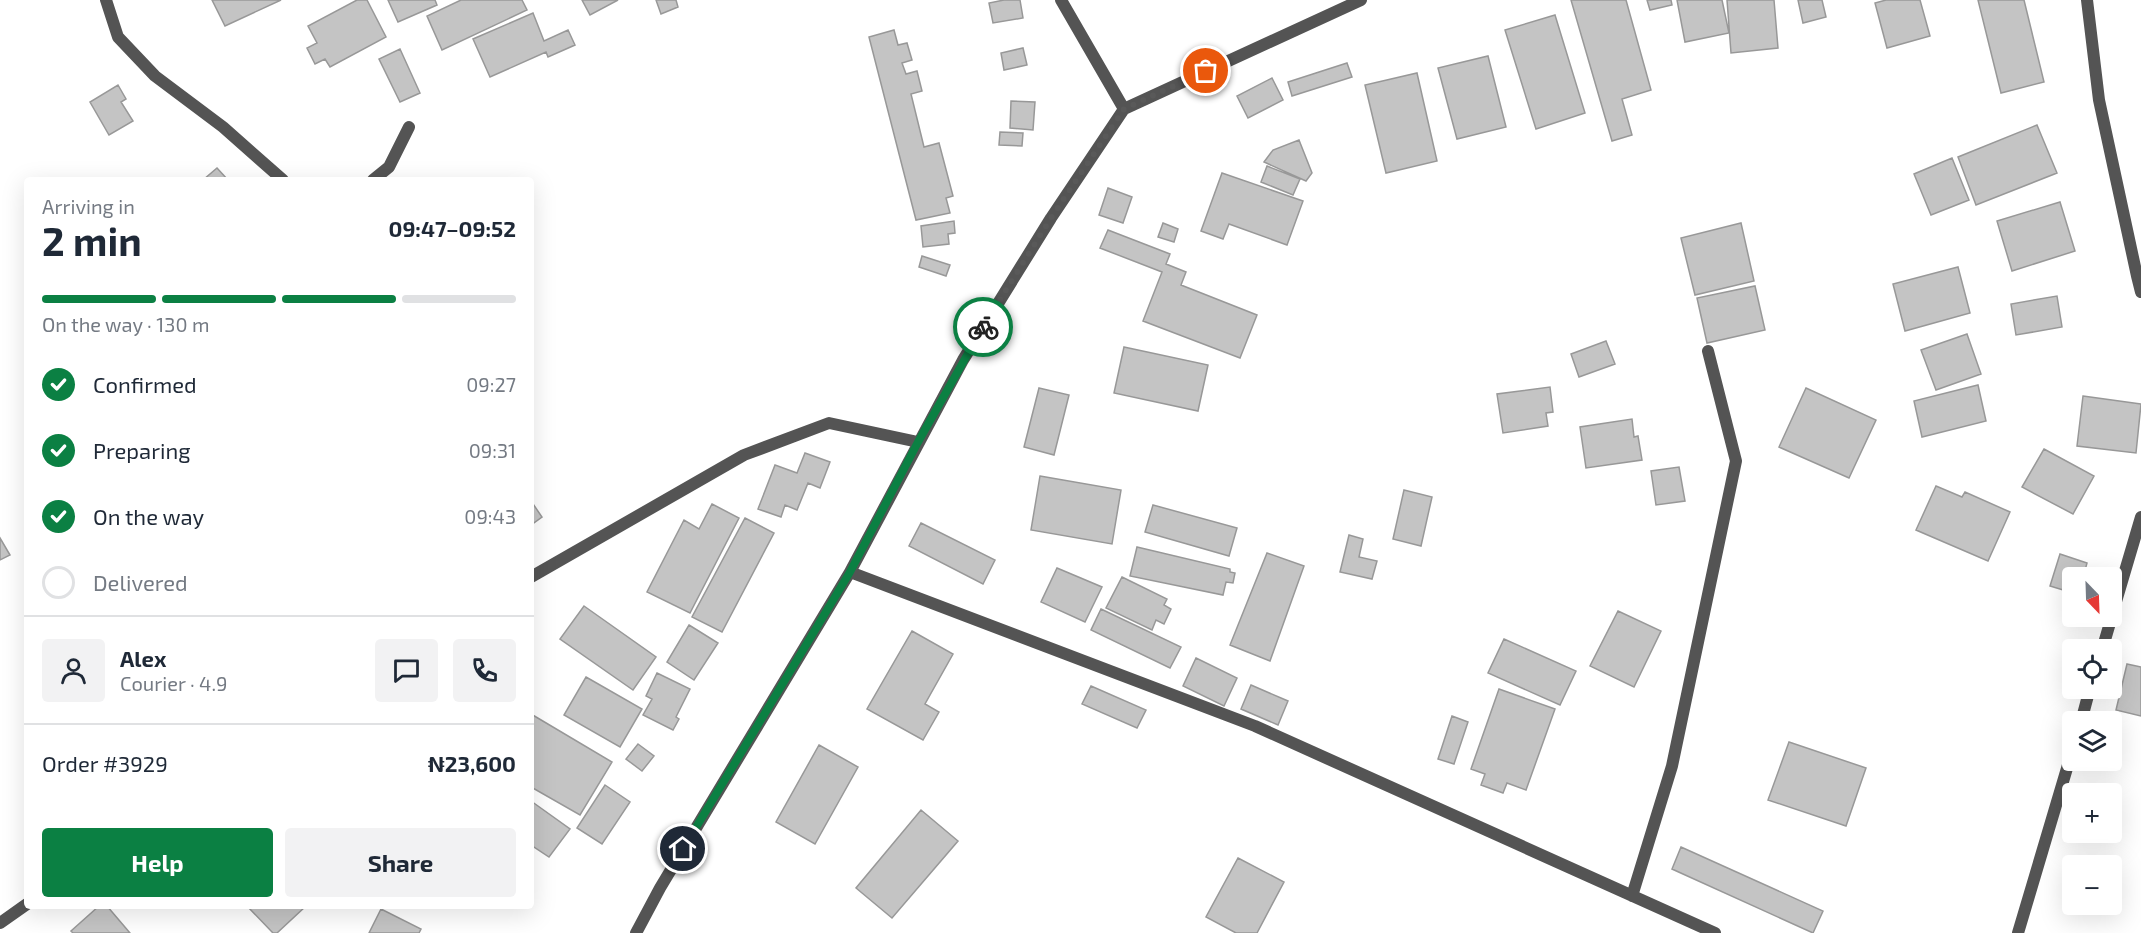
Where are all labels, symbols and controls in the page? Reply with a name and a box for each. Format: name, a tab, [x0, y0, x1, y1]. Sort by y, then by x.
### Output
pin	[1180, 45, 1231, 96]
icon: bag	[1189, 54, 1222, 87]
text: Arriving in	[42, 194, 135, 218]
text: 09:47–09:52	[389, 215, 516, 241]
text: 2 min	[42, 217, 142, 264]
courier	[953, 297, 1013, 357]
icon: bike	[967, 311, 1000, 344]
text: On the way · 130 m	[42, 312, 209, 336]
icon: check	[42, 368, 75, 401]
text: Confirmed	[93, 371, 197, 397]
text: 09:27	[466, 372, 516, 396]
icon: check	[42, 434, 75, 467]
text: Preparing	[93, 437, 191, 463]
text: 09:31	[469, 438, 516, 462]
icon: check	[42, 500, 75, 533]
text: On the way	[93, 503, 204, 529]
text: 09:43	[464, 504, 516, 528]
north arrow	[2062, 567, 2122, 627]
map controls	[2062, 567, 2122, 915]
text: Delivered	[93, 569, 188, 595]
button: person	[42, 639, 105, 702]
button: chat	[375, 639, 438, 702]
button: phone	[453, 639, 516, 702]
button: locate	[2062, 639, 2122, 699]
text: Alex	[120, 645, 166, 671]
text: Courier · 4.9	[120, 671, 227, 695]
button: layers	[2062, 711, 2122, 771]
text: Order #3929	[42, 750, 168, 776]
text: ₦23,600	[428, 750, 516, 776]
button: +	[2062, 783, 2122, 843]
pin	[657, 823, 708, 874]
button: Help	[42, 828, 273, 897]
button: Share	[285, 828, 516, 897]
icon: home	[666, 832, 699, 865]
button: −	[2062, 855, 2122, 915]

